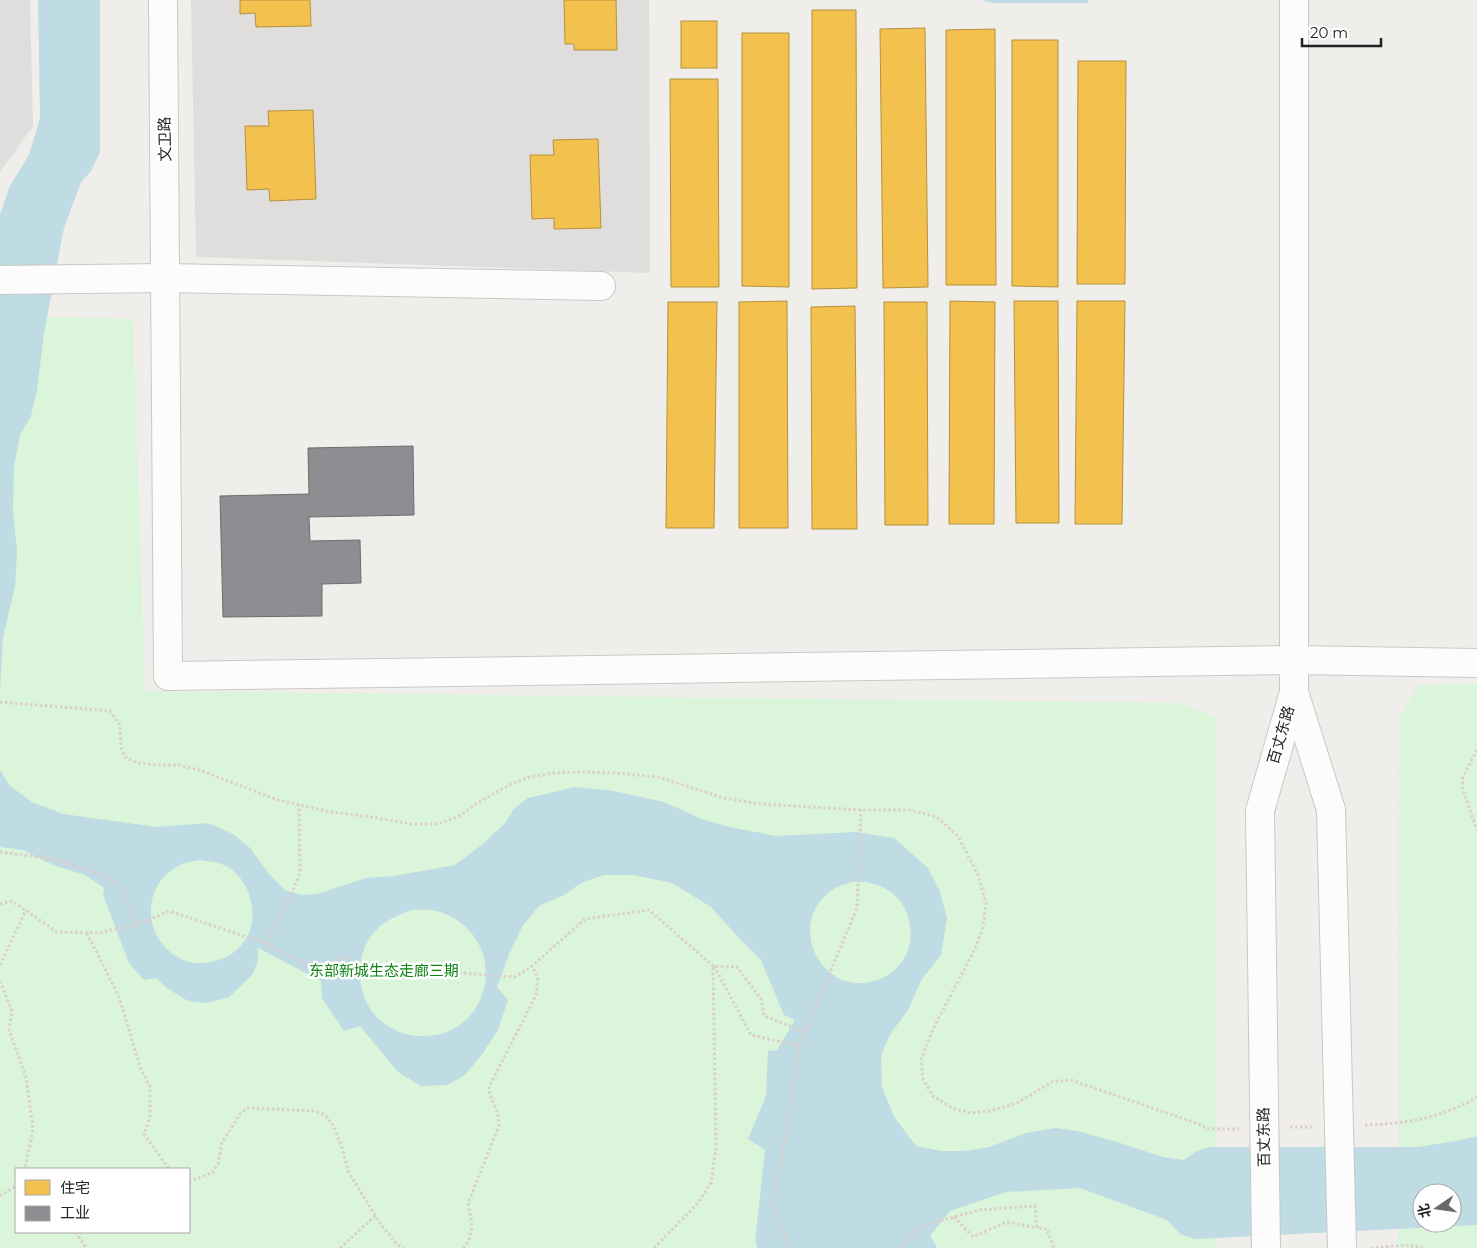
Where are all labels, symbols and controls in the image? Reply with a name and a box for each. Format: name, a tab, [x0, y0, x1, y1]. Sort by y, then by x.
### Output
scale bar	[1302, 15, 1381, 47]
text: 20 m	[1310, 23, 1348, 42]
street label: 文卫路	[155, 116, 174, 162]
street label: 百丈东路	[1263, 703, 1298, 766]
park label: 东部新城生态走廊三期	[309, 961, 459, 980]
street label: 百丈东路	[1253, 1107, 1274, 1167]
legend	[15, 1168, 190, 1233]
text: 住宅	[60, 1178, 90, 1197]
north arrow	[1412, 1183, 1462, 1233]
text: 北	[1414, 1202, 1435, 1220]
text: 工业	[60, 1203, 90, 1222]

